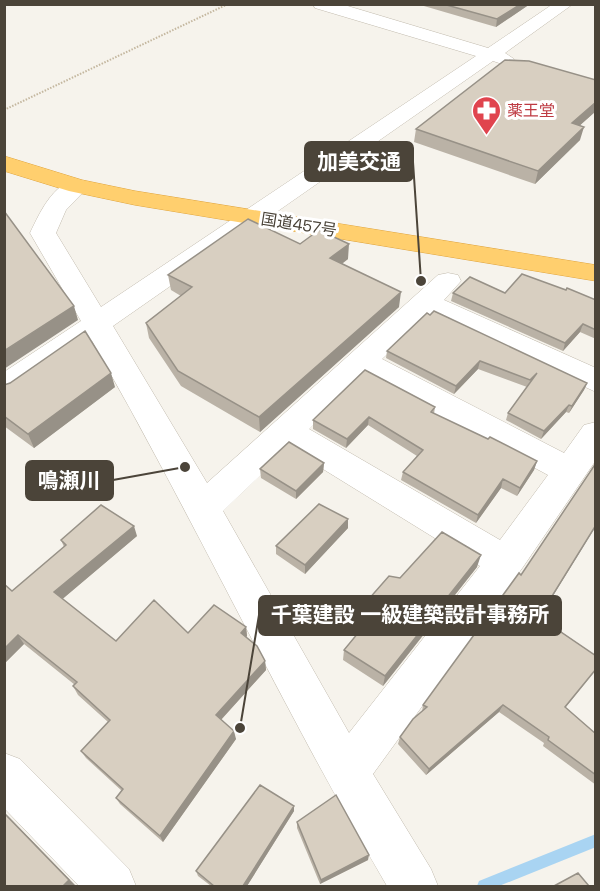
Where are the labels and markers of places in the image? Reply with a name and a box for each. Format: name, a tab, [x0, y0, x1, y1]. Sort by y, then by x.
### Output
pharmacy icon: 薬王堂	[470, 94, 502, 136]
place label: 薬王堂	[507, 100, 555, 121]
callout: 加美交通	[305, 142, 413, 181]
callout: 鳴瀬川	[26, 461, 113, 500]
callout: 千葉建設 一級建築設計事務所	[259, 596, 561, 635]

